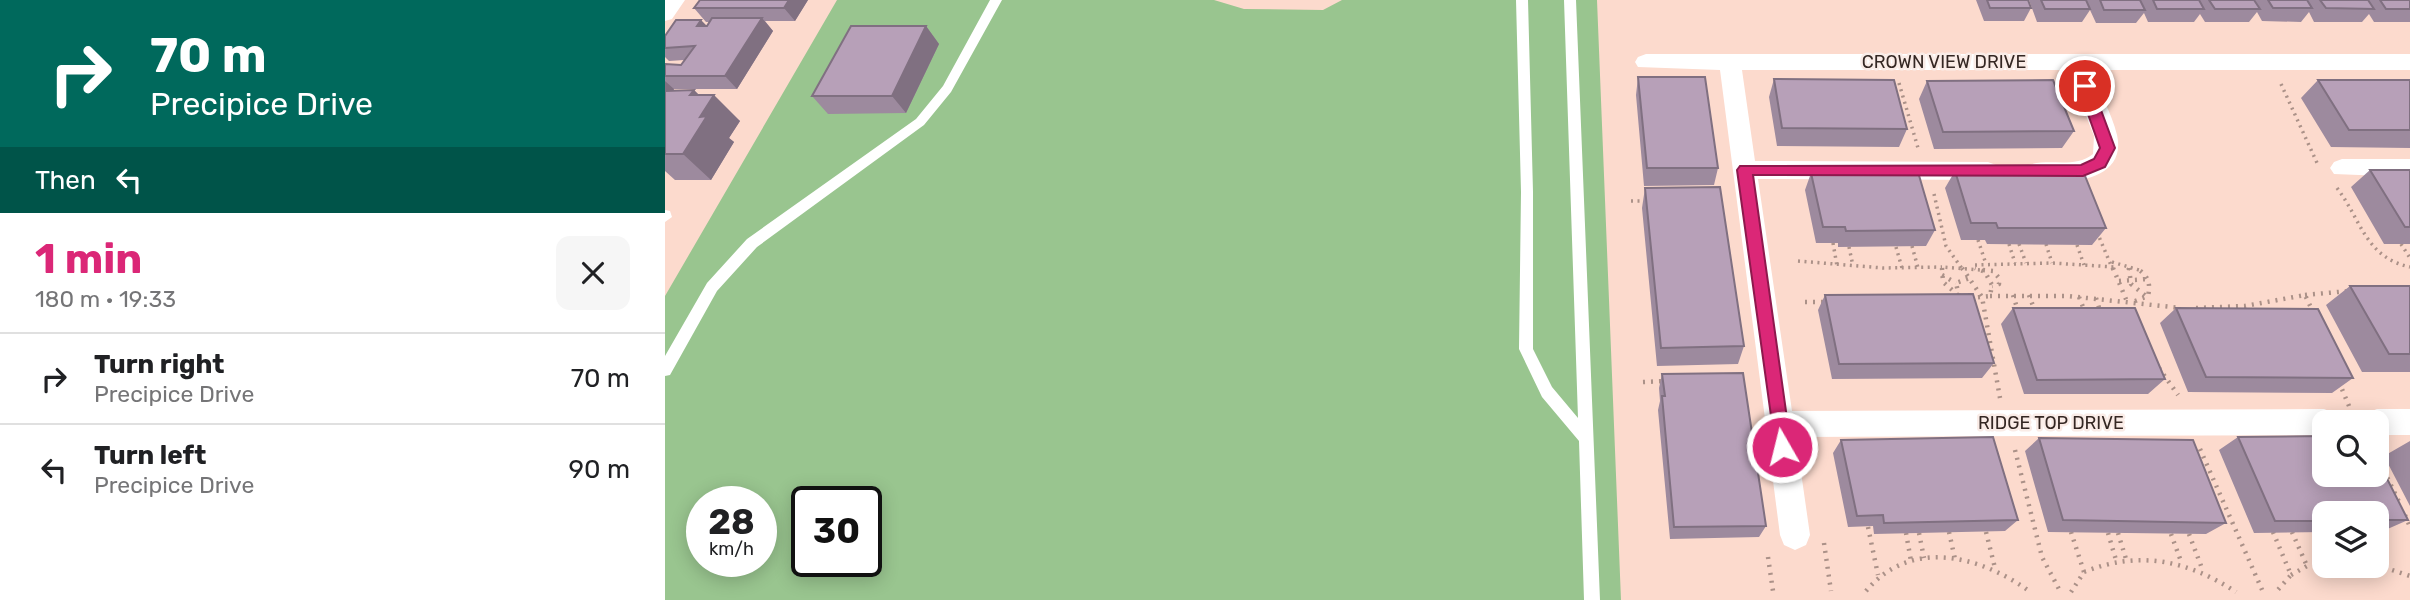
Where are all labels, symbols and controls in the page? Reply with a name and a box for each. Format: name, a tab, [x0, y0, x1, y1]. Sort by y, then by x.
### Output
text: 70 m	[150, 26, 267, 84]
icon: right	[35, 28, 126, 119]
street label: CROWN VIEW DRIVE	[1862, 51, 2026, 73]
pin	[2055, 56, 2115, 116]
icon: arrive	[2066, 67, 2104, 105]
text: Precipice Drive	[150, 85, 373, 123]
icon: left	[110, 161, 148, 199]
text: Then	[35, 165, 96, 196]
text: 1 min	[35, 234, 142, 284]
button: close	[556, 236, 630, 310]
text: 180 m · 19:33	[35, 285, 176, 313]
text: Turn right	[94, 349, 224, 380]
icon: right	[35, 360, 73, 398]
text: 70 m	[571, 363, 630, 394]
text: Precipice Drive	[94, 380, 254, 408]
position arrow	[1745, 410, 1819, 484]
map controls	[2312, 410, 2389, 578]
button: search	[2312, 410, 2389, 487]
street label: RIDGE TOP DRIVE	[1978, 412, 2124, 434]
text: Turn left	[94, 440, 206, 471]
icon: left	[35, 451, 73, 489]
text: 90 m	[569, 454, 630, 485]
text: Precipice Drive	[94, 471, 254, 499]
speed limit sign: 30	[791, 486, 882, 577]
text: 28	[708, 501, 755, 543]
button: layers	[2312, 501, 2389, 578]
text: km/h	[709, 538, 754, 560]

